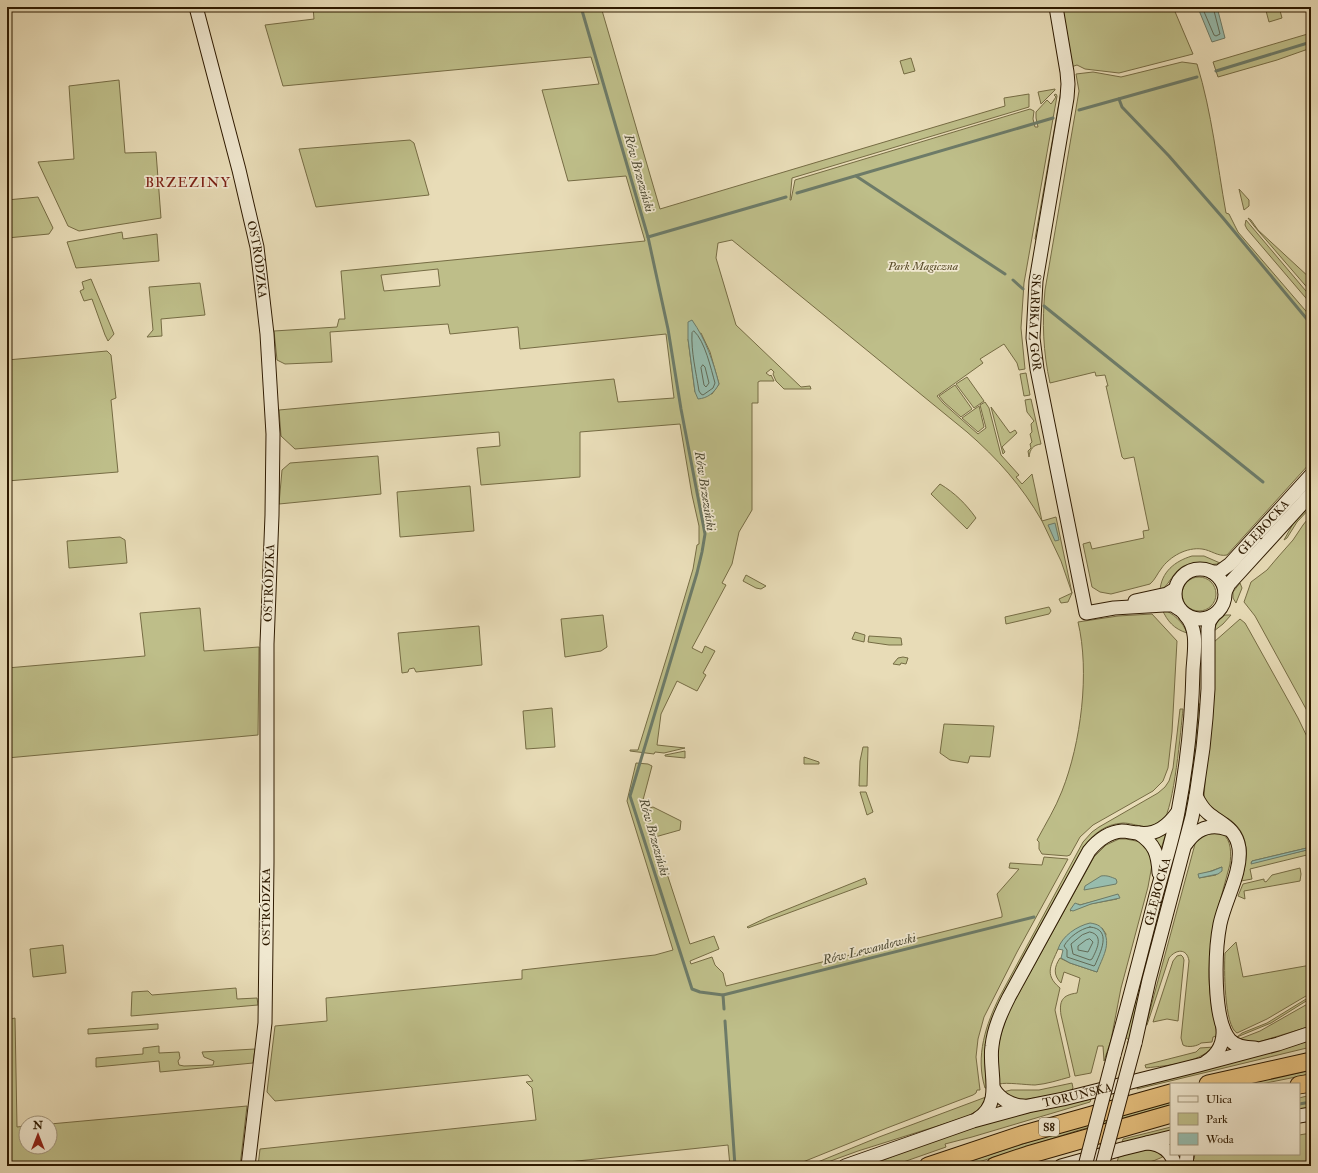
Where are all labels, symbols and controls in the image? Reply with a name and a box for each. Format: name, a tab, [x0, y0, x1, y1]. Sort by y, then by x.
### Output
water label: Rów Brzeziński	[620, 132, 658, 215]
district label: BRZEZINY	[145, 174, 231, 191]
street label: OSTRÓDZKA	[243, 219, 270, 299]
park label: Park Magiczna	[887, 259, 959, 274]
street label: SKARBKA Z GÓR	[1025, 272, 1044, 372]
water label: Rów Brzeziński	[691, 449, 719, 533]
street label: GŁĘBOCKA	[1235, 497, 1293, 559]
street label: OSTRÓDZKA	[261, 543, 278, 622]
water label: Rów Brzeziński	[635, 796, 673, 879]
street label: GŁĘBOCKA	[1141, 856, 1174, 927]
street label: OSTRÓDZKA	[259, 868, 274, 946]
water label: Rów Lewandowski	[820, 930, 918, 969]
street label: TORUŃSKA	[1041, 1080, 1114, 1111]
legend	[1170, 1083, 1300, 1155]
text: Ulica	[1206, 1092, 1233, 1107]
text: Park	[1206, 1112, 1228, 1127]
north arrow	[18, 1115, 58, 1155]
road number: S8	[1039, 1118, 1059, 1136]
text: N	[32, 1119, 44, 1132]
text: Woda	[1205, 1132, 1235, 1147]

